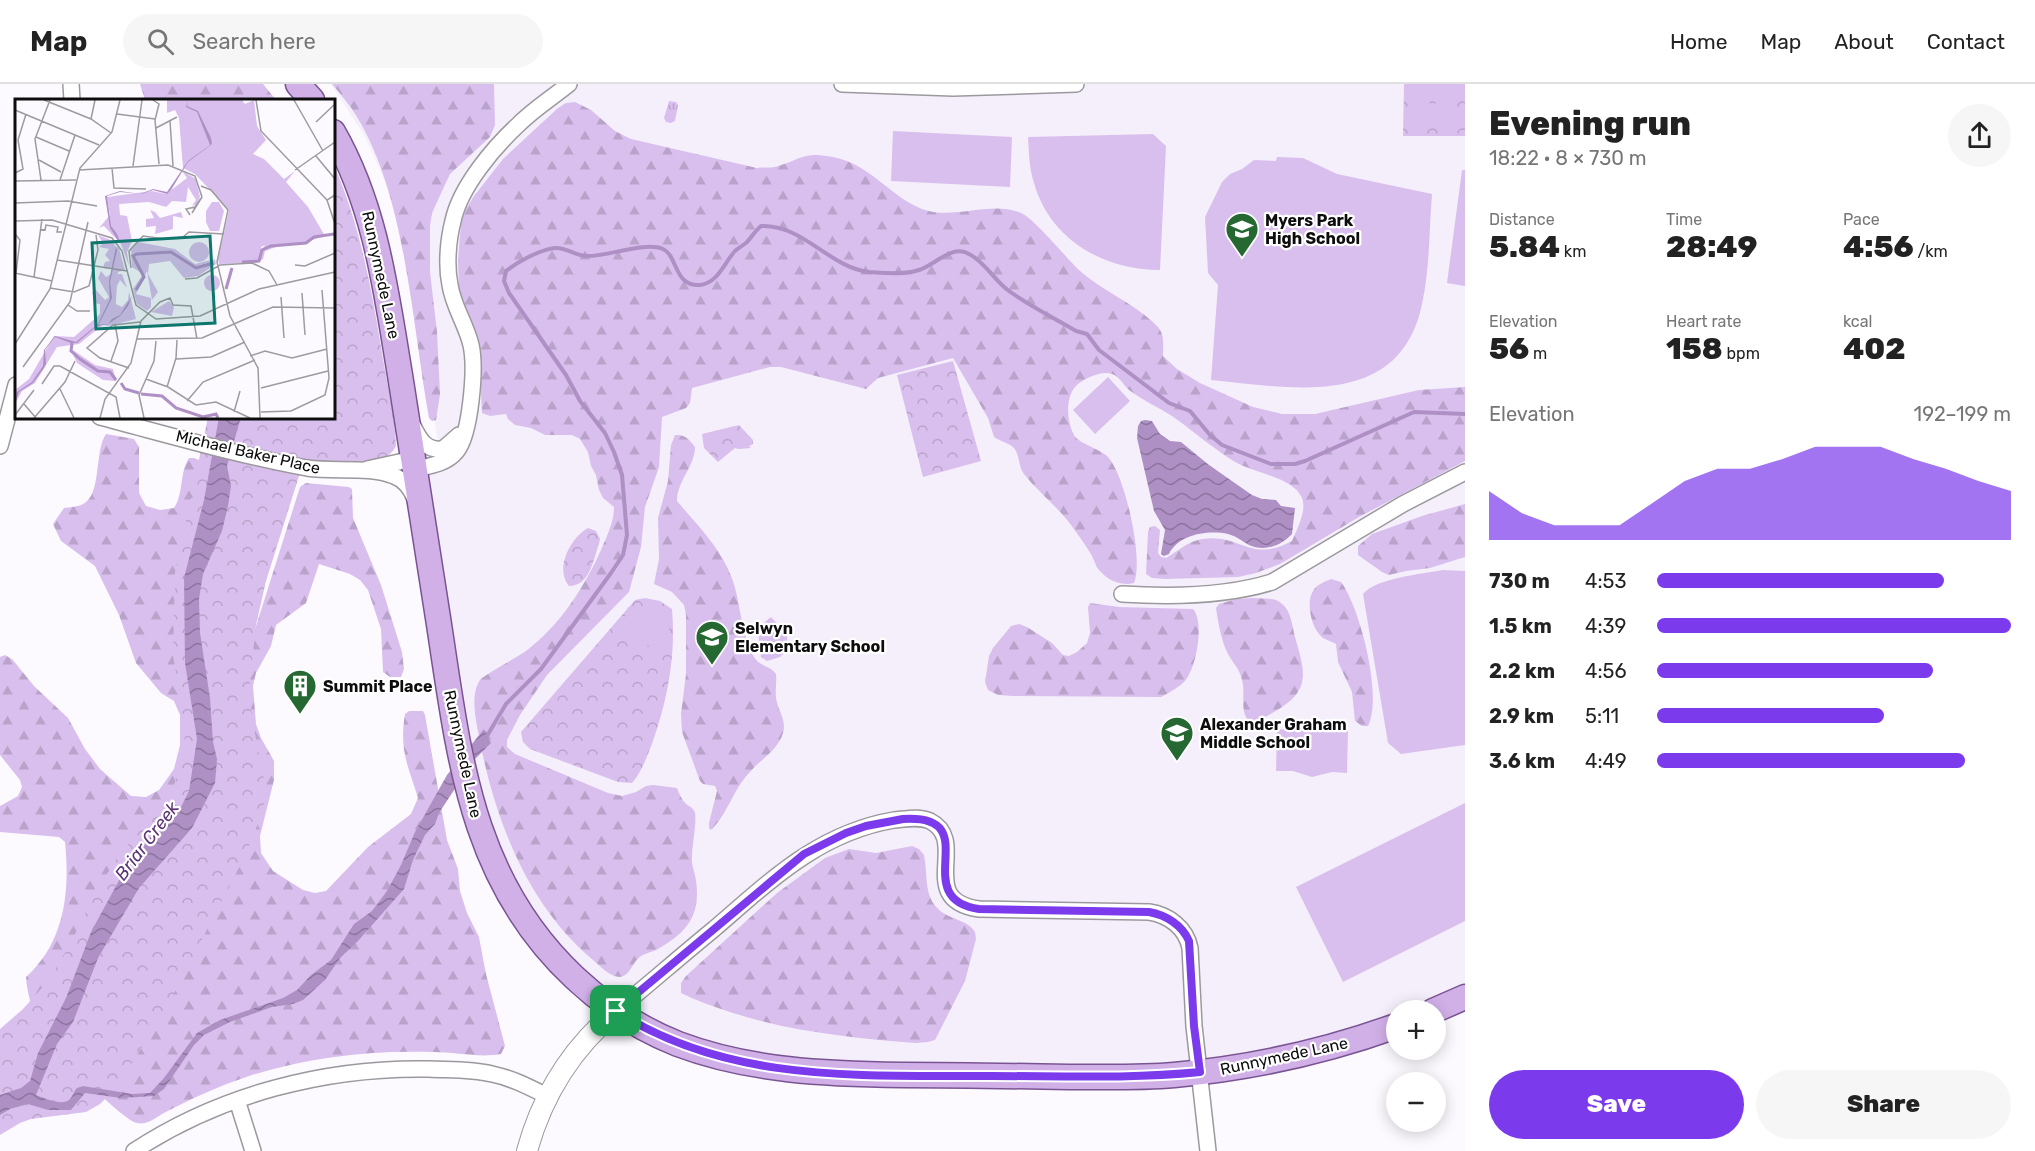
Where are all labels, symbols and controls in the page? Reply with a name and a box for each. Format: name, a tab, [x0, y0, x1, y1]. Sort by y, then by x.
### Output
search box	[123, 14, 543, 68]
text: Map	[30, 25, 87, 58]
icon: search	[144, 25, 177, 58]
text: Search here	[192, 28, 316, 55]
text: Home	[1670, 29, 1727, 54]
text: Map	[1760, 29, 1801, 54]
text: About	[1834, 29, 1894, 54]
text: Contact	[1927, 29, 2005, 54]
inset map	[15, 99, 334, 418]
text: Evening run	[1489, 104, 1691, 143]
button: share	[1948, 104, 2011, 167]
text: 18:22 · 8 × 730 m	[1489, 146, 1647, 170]
street label: Runnymede Lane	[358, 209, 404, 341]
text: Distance	[1489, 210, 1555, 229]
text: Time	[1666, 210, 1702, 229]
text: Pace	[1843, 210, 1880, 229]
school or university icon: Myers Park High School	[1224, 211, 1260, 258]
place label: Myers Park High School	[1265, 211, 1360, 248]
text: 5.84	[1489, 229, 1560, 265]
text: 28:49	[1666, 229, 1757, 265]
text: 4:56	[1843, 229, 1914, 265]
text: km	[1560, 242, 1586, 261]
text: /km	[1914, 242, 1948, 261]
text: Elevation	[1489, 312, 1558, 331]
text: Heart rate	[1666, 312, 1741, 331]
text: kcal	[1843, 312, 1872, 331]
text: 56	[1489, 331, 1529, 367]
text: 158	[1666, 331, 1723, 367]
text: 402	[1843, 331, 1906, 367]
text: m	[1529, 344, 1547, 363]
text: bpm	[1723, 344, 1760, 363]
text: Elevation	[1489, 402, 1575, 426]
text: 192–199 m	[1914, 402, 2011, 426]
street label: Michael Baker Place	[174, 426, 322, 478]
text: 730 m	[1489, 569, 1550, 593]
text: 4:53	[1585, 569, 1626, 593]
text: 1.5 km	[1489, 614, 1552, 638]
text: 4:39	[1585, 614, 1626, 638]
school or university icon: Selwyn Elementary School	[694, 619, 730, 666]
place label: Selwyn Elementary School	[735, 619, 885, 656]
text: 2.2 km	[1489, 659, 1555, 683]
text: 4:56	[1585, 659, 1626, 683]
building icon: Summit Place	[282, 668, 318, 715]
place label: Summit Place	[323, 677, 432, 696]
street label: Runnymede Lane	[440, 688, 486, 820]
text: 2.9 km	[1489, 704, 1554, 728]
text: 5:11	[1585, 704, 1619, 728]
school or university icon: Alexander Graham Middle School	[1159, 715, 1195, 762]
place label: Alexander Graham Middle School	[1200, 715, 1347, 752]
text: 3.6 km	[1489, 749, 1555, 773]
text: 4:49	[1585, 749, 1627, 773]
water label: Briar Creek	[110, 797, 184, 885]
pin	[590, 985, 641, 1036]
icon: arrive	[599, 994, 632, 1027]
map controls	[1386, 1000, 1446, 1132]
button: +	[1386, 1000, 1446, 1060]
street label: Runnymede Lane	[1218, 1033, 1350, 1079]
button: Save	[1489, 1070, 1744, 1139]
button: Share	[1756, 1070, 2011, 1139]
button: −	[1386, 1072, 1446, 1132]

